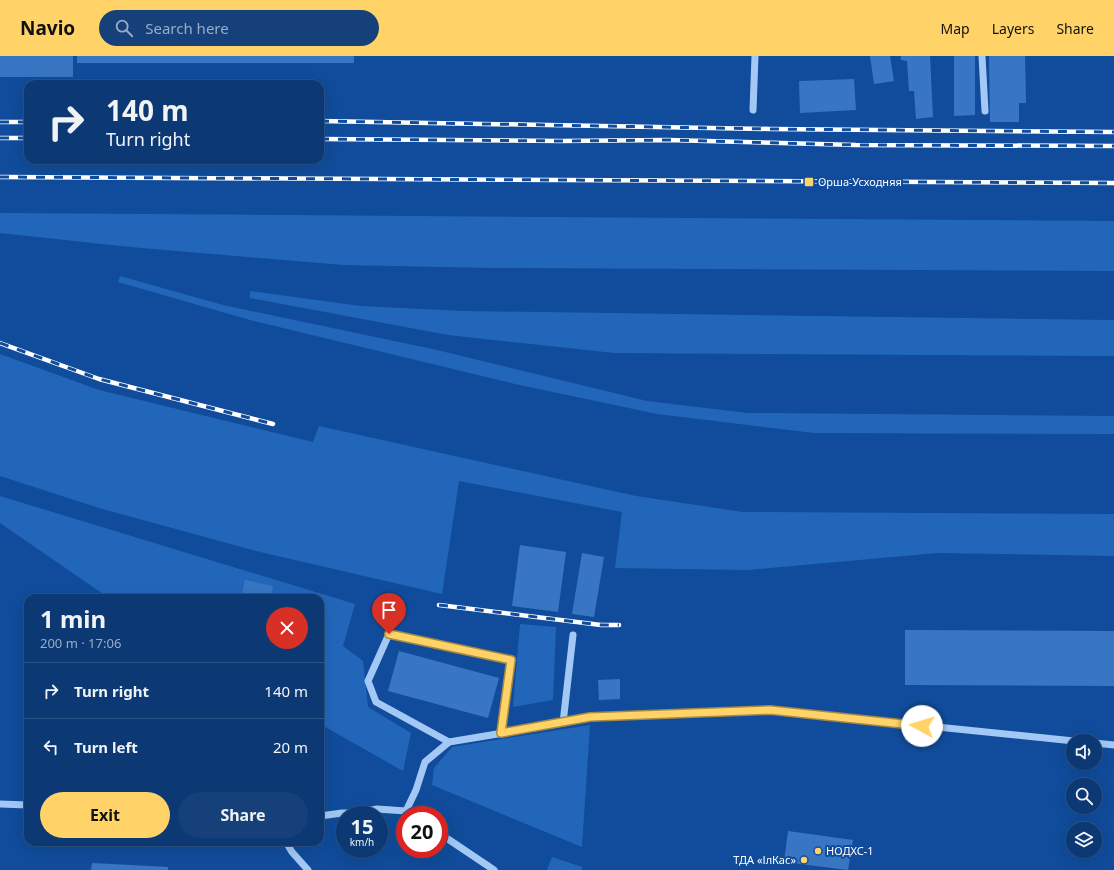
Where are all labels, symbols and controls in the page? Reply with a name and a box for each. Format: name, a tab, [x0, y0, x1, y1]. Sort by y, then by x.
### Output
search box	[99, 10, 379, 46]
text: Navio	[20, 15, 75, 41]
icon: search	[113, 17, 135, 39]
text: Search here	[145, 18, 229, 38]
text: Map	[941, 19, 970, 38]
text: Layers	[992, 19, 1034, 38]
text: Share	[1056, 19, 1094, 38]
text: 140 m	[106, 91, 189, 129]
icon: right	[40, 96, 92, 148]
text: Turn right	[106, 127, 190, 151]
place label: Орша-Усходняя	[818, 174, 902, 189]
marker: Орша-Усходняя	[803, 176, 815, 188]
pin	[372, 593, 406, 634]
icon: arrive	[378, 599, 400, 621]
text: 1 min	[40, 602, 106, 635]
button: close	[266, 607, 308, 649]
text: 200 m · 17:06	[40, 634, 121, 652]
icon: right	[40, 680, 62, 702]
text: Turn right	[74, 681, 149, 701]
text: 140 m	[264, 681, 308, 701]
position arrow	[901, 705, 943, 747]
map controls	[1066, 734, 1102, 858]
button: sound	[1066, 734, 1102, 770]
icon: left	[40, 736, 62, 758]
text: Turn left	[74, 737, 138, 757]
text: 20 m	[273, 737, 308, 757]
button: search	[1066, 778, 1102, 814]
button: Exit	[40, 792, 170, 838]
button: Share	[178, 792, 308, 838]
speed limit sign: 20	[396, 806, 448, 858]
text: 15	[351, 813, 373, 840]
button: layers	[1066, 822, 1102, 858]
text: km/h	[350, 835, 374, 849]
place label: НОДХС-1	[826, 843, 874, 858]
marker: НОДХС-1	[813, 846, 823, 856]
place label: ТДА «ІлКас»	[733, 852, 796, 867]
marker: ТДА «ІлКас»	[799, 855, 809, 865]

